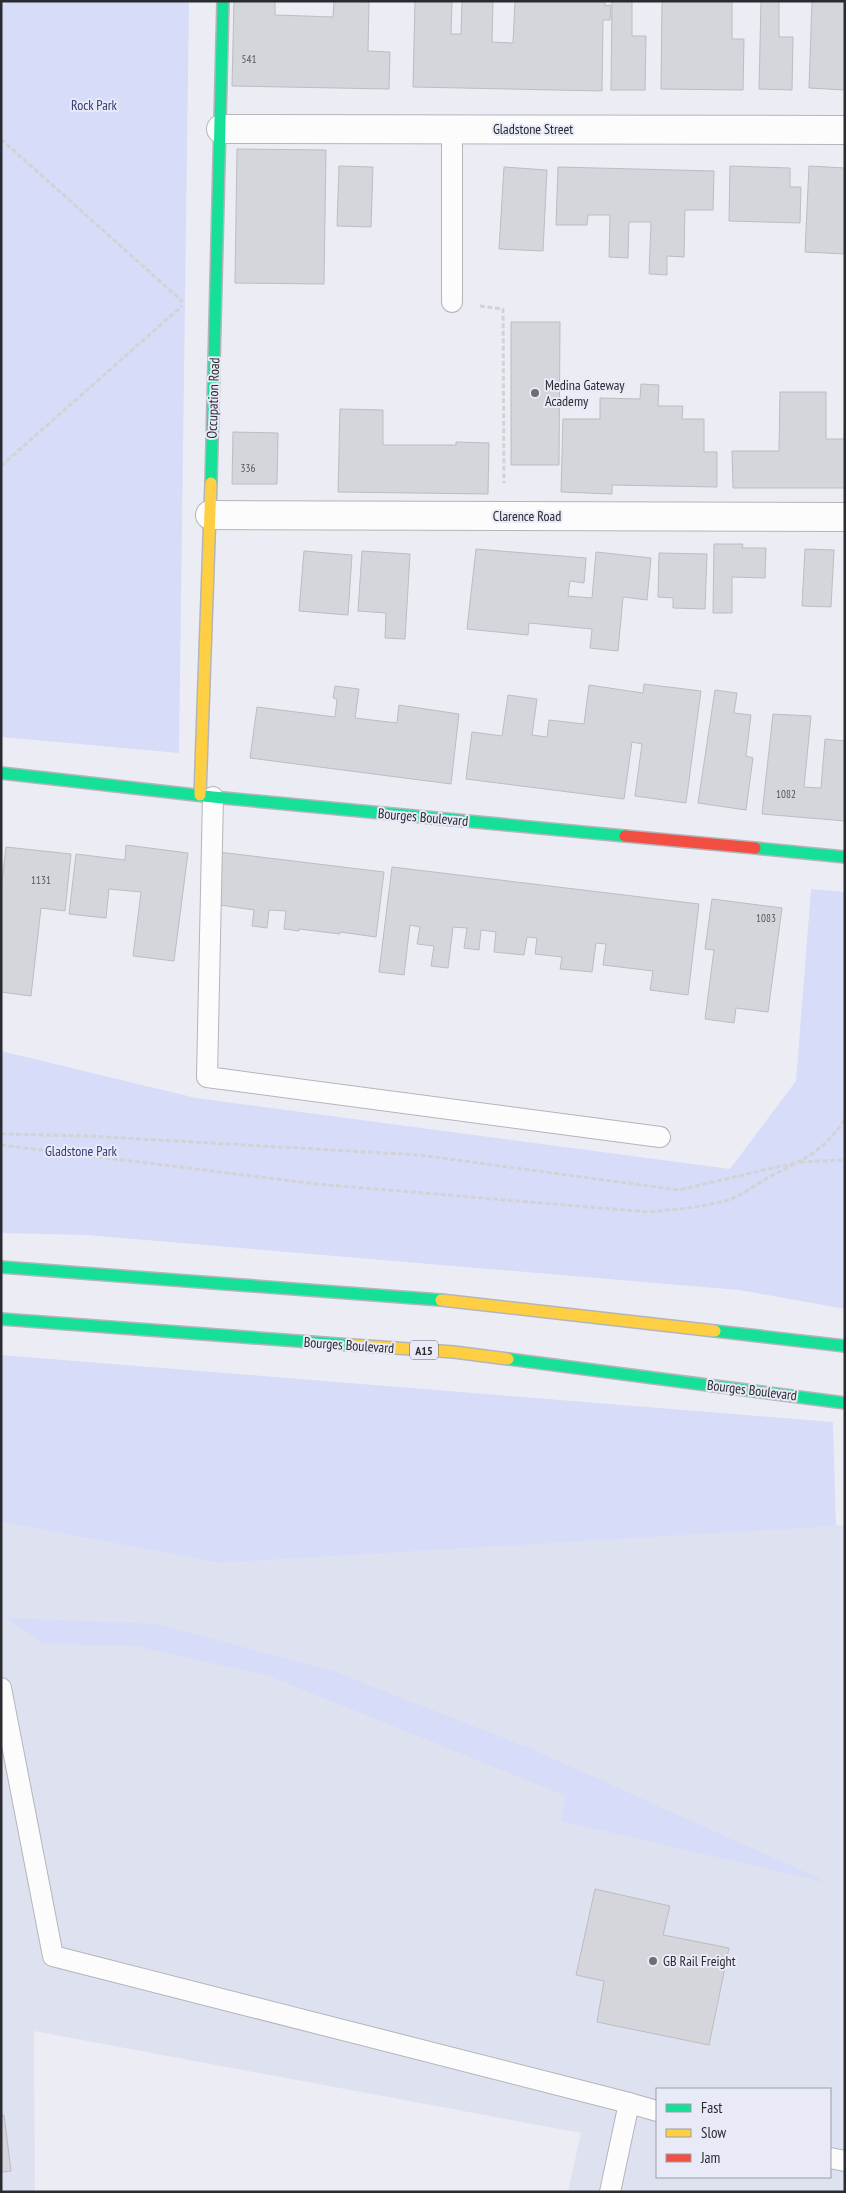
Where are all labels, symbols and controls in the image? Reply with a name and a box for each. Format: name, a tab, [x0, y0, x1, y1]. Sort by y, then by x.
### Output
house number: 541	[242, 52, 256, 66]
park label: Rock Park	[71, 96, 118, 114]
street label: Gladstone Street	[493, 120, 573, 138]
street label: Occupation Road	[203, 357, 223, 439]
place label: Medina Gateway Academy	[545, 376, 625, 410]
marker: Medina Gateway Academy	[529, 387, 541, 399]
house number: 336	[241, 461, 255, 475]
street label: Clarence Road	[493, 507, 561, 525]
house number: 1082	[776, 787, 796, 801]
street label: Bourges Boulevard	[377, 804, 469, 830]
house number: 1131	[31, 873, 51, 887]
house number: 1083	[756, 911, 776, 925]
park label: Gladstone Park	[45, 1142, 118, 1160]
street label: Bourges Boulevard	[303, 1333, 395, 1357]
road number: A15	[410, 1340, 438, 1360]
street label: Bourges Boulevard	[706, 1376, 798, 1404]
place label: GB Rail Freight	[663, 1952, 736, 1970]
marker: GB Rail Freight	[647, 1955, 659, 1967]
legend	[656, 2088, 831, 2178]
text: Fast	[701, 2098, 722, 2117]
text: Slow	[701, 2123, 726, 2142]
text: Jam	[700, 2148, 720, 2167]

